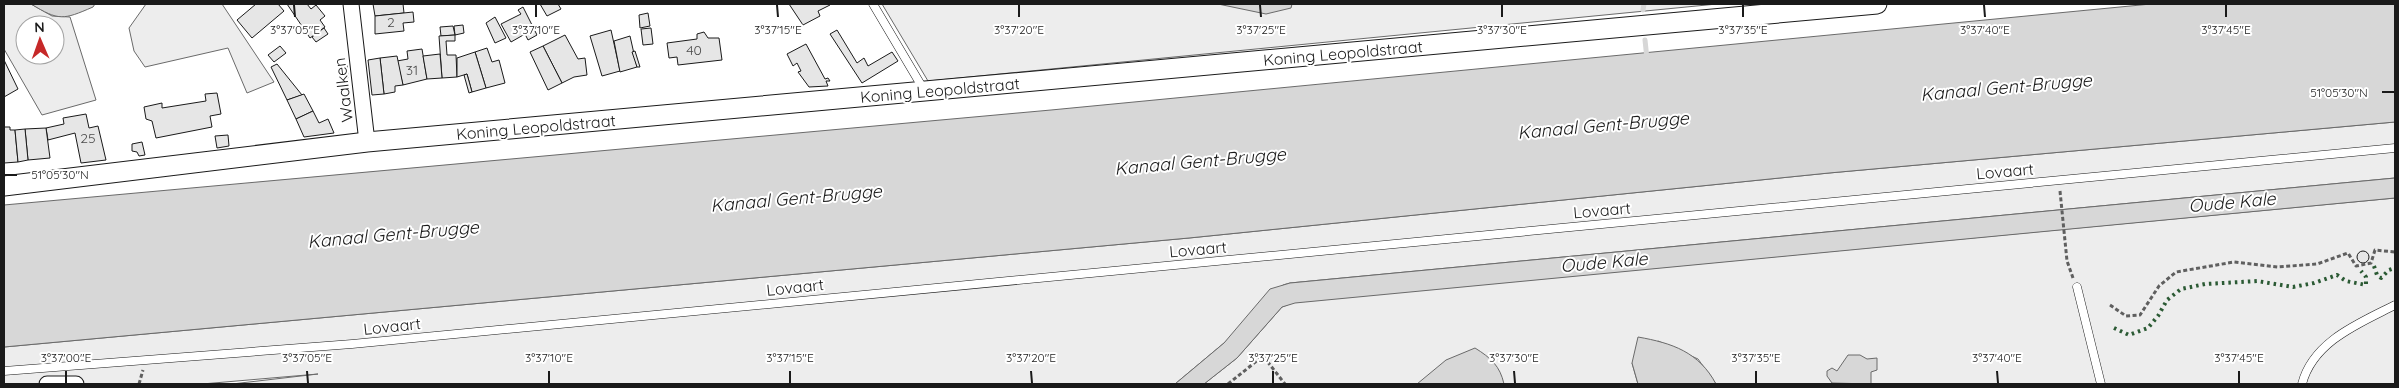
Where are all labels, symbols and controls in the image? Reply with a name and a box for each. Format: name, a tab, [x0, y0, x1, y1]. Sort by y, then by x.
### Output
house number: 2	[387, 13, 395, 31]
north arrow	[15, 15, 65, 65]
text: N	[34, 18, 45, 36]
text: 3°37'05"E	[270, 22, 320, 37]
text: 3°37'10"E	[512, 22, 560, 37]
text: 3°37'15"E	[754, 22, 802, 37]
text: 3°37'20"E	[994, 22, 1044, 37]
text: 3°37'25"E	[1236, 22, 1286, 37]
text: 3°37'30"E	[1477, 22, 1527, 37]
text: 3°37'35"E	[1718, 22, 1768, 37]
text: 3°37'40"E	[1960, 22, 2010, 37]
text: 3°37'45"E	[2201, 22, 2251, 37]
street label: Koning Leopoldstraat	[1262, 36, 1424, 70]
house number: 40	[686, 41, 702, 59]
street label: Waalken	[329, 57, 357, 123]
house number: 31	[406, 61, 418, 79]
water label: Kanaal Gent-Brugge	[1919, 68, 2093, 106]
street label: Koning Leopoldstraat	[859, 73, 1021, 107]
text: 51°05'30"N	[2310, 85, 2368, 100]
water label: Kanaal Gent-Brugge	[1516, 106, 1690, 144]
street label: Koning Leopoldstraat	[455, 110, 617, 144]
house number: 25	[80, 129, 96, 147]
water label: Kanaal Gent-Brugge	[1113, 142, 1287, 180]
street label: Lovaart	[1975, 159, 2035, 183]
text: 51°05'30"N	[31, 167, 89, 182]
water label: Kanaal Gent-Brugge	[709, 179, 883, 217]
water label: Oude Kale	[2188, 187, 2277, 217]
street label: Lovaart	[1572, 198, 1632, 222]
water label: Kanaal Gent-Brugge	[306, 215, 480, 253]
street label: Lovaart	[1168, 237, 1228, 261]
water label: Oude Kale	[1560, 247, 1649, 277]
street label: Lovaart	[765, 274, 825, 300]
street label: Lovaart	[362, 313, 422, 339]
text: 3°37'00"E	[41, 350, 92, 365]
text: 3°37'05"E	[282, 350, 332, 365]
text: 3°37'10"E	[525, 350, 573, 365]
text: 3°37'15"E	[766, 350, 814, 365]
text: 3°37'20"E	[1006, 350, 1056, 365]
text: 3°37'25"E	[1248, 350, 1298, 365]
text: 3°37'30"E	[1489, 350, 1539, 365]
text: 3°37'35"E	[1731, 350, 1781, 365]
text: 3°37'40"E	[1972, 350, 2022, 365]
text: 3°37'45"E	[2214, 350, 2264, 365]

